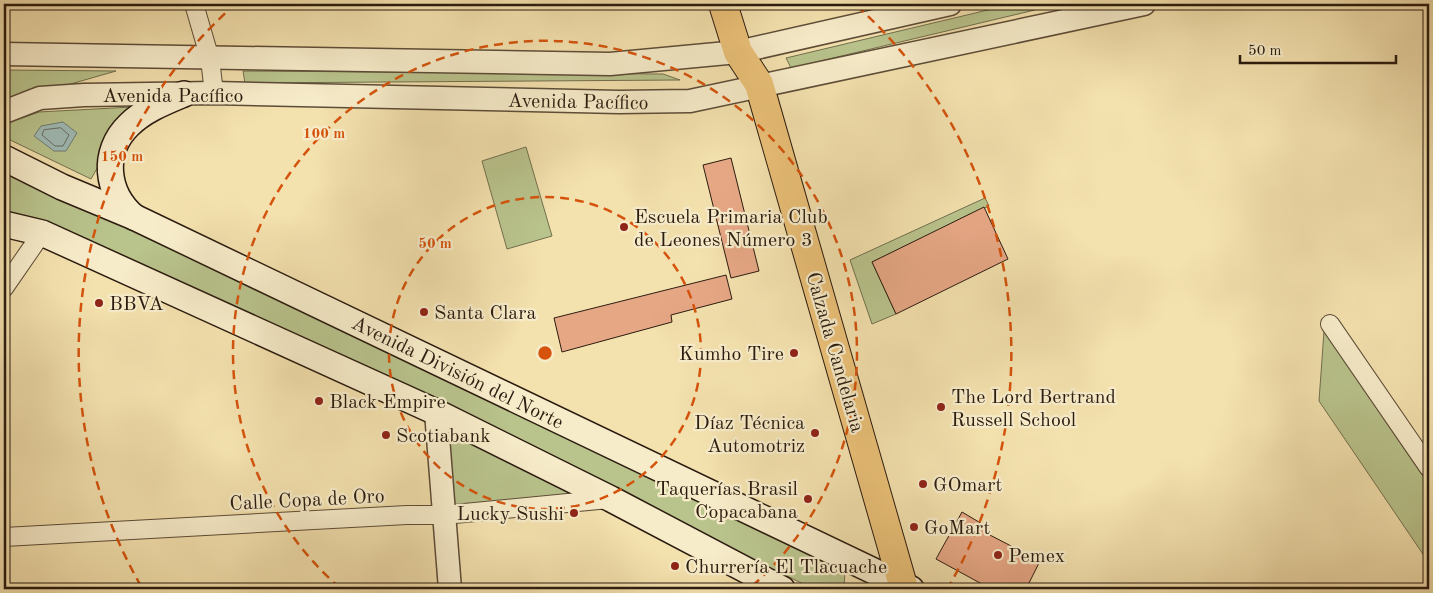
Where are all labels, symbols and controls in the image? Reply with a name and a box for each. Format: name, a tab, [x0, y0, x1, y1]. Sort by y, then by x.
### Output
scale bar	[1240, 32, 1397, 64]
text: 50 m	[1248, 44, 1282, 59]
street label: Avenida Pacífico	[103, 87, 243, 107]
street label: Avenida Pacífico	[507, 92, 649, 114]
text: 100 m	[303, 127, 345, 142]
text: 150 m	[101, 150, 143, 165]
place label: Escuela Primaria Club de Leones Número 3	[634, 208, 828, 251]
marker: Escuela Primaria Club de Leones Número 3	[618, 221, 630, 233]
text: 50 m	[418, 237, 452, 252]
street label: Calzada Candelaria	[802, 270, 867, 435]
place label: BBVA	[109, 295, 164, 315]
marker: BBVA	[93, 297, 105, 309]
place label: Santa Clara	[434, 304, 536, 324]
marker: Santa Clara	[418, 306, 430, 318]
street label: Avenida División del Norte	[348, 314, 566, 434]
centre of rings	[536, 344, 554, 362]
place label: Kumho Tire	[679, 345, 784, 365]
marker: Kumho Tire	[788, 347, 800, 359]
place label: The Lord Bertrand Russell School	[951, 388, 1116, 431]
place label: Black Empire	[329, 393, 446, 413]
marker: Black Empire	[313, 395, 325, 407]
marker: The Lord Bertrand Russell School	[935, 401, 947, 413]
place label: Díaz Técnica Automotriz	[694, 414, 805, 457]
place label: Scotiabank	[396, 427, 491, 447]
marker: Díaz Técnica Automotriz	[809, 427, 821, 439]
marker: Scotiabank	[380, 429, 392, 441]
place label: GOmart	[933, 476, 1002, 496]
marker: GOmart	[917, 478, 929, 490]
place label: Taquerías Brasil Copacabana	[656, 480, 798, 523]
street label: Calle Copa de Oro	[229, 487, 385, 515]
marker: Taquerías Brasil Copacabana	[802, 493, 814, 505]
place label: Lucky Sushi	[457, 505, 564, 525]
marker: Lucky Sushi	[568, 507, 580, 519]
place label: GoMart	[924, 519, 990, 539]
marker: GoMart	[908, 521, 920, 533]
place label: Pemex	[1008, 547, 1065, 567]
marker: Pemex	[992, 549, 1004, 561]
place label: Churrería El Tlacuache	[685, 558, 887, 578]
marker: Churrería El Tlacuache	[669, 560, 681, 572]

